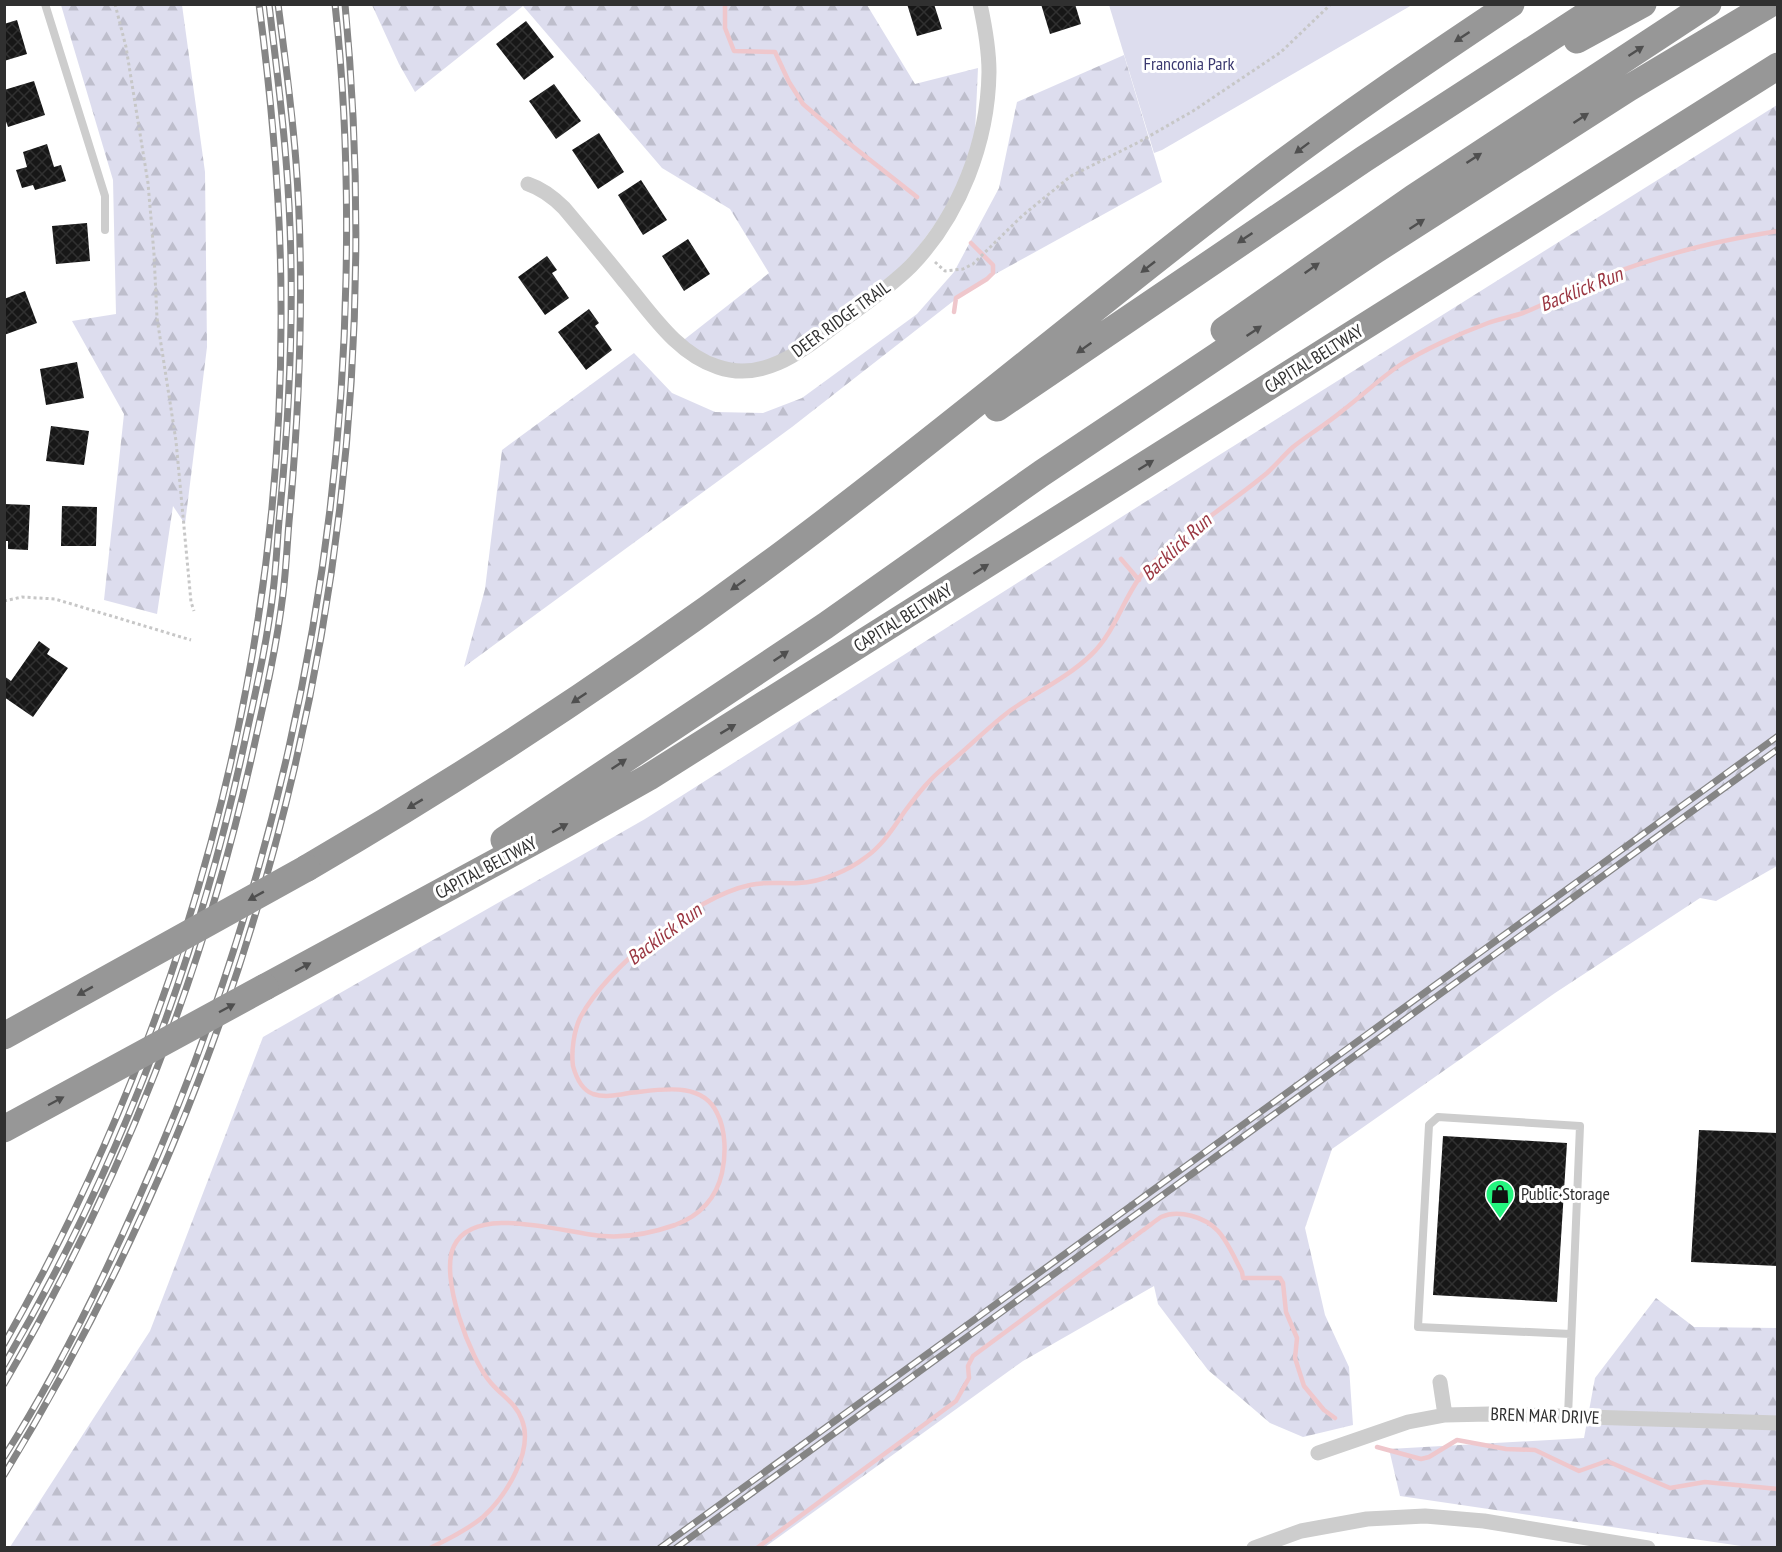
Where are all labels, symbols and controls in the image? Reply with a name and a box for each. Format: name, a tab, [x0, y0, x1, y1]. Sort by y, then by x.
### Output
one-way arrow	[1454, 31, 1470, 42]
one-way arrow	[1628, 45, 1644, 56]
park label: Franconia Park	[1144, 52, 1234, 75]
one-way arrow	[1573, 113, 1589, 124]
one-way arrow	[1295, 142, 1311, 154]
one-way arrow	[1465, 153, 1482, 164]
one-way arrow	[1409, 218, 1425, 229]
one-way arrow	[1238, 232, 1254, 244]
water label: Backlick Run	[1536, 260, 1627, 317]
one-way arrow	[1140, 261, 1156, 274]
one-way arrow	[1304, 262, 1320, 274]
street label: DEER RIDGE TRAIL	[787, 275, 895, 362]
street label: CAPITAL BELTWAY	[1260, 319, 1368, 398]
one-way arrow	[1246, 326, 1262, 337]
one-way arrow	[1076, 342, 1092, 353]
one-way arrow	[1138, 460, 1155, 471]
water label: Backlick Run	[1135, 507, 1218, 586]
one-way arrow	[973, 564, 990, 575]
street label: CAPITAL BELTWAY	[849, 578, 957, 657]
one-way arrow	[730, 579, 745, 591]
one-way arrow	[773, 650, 789, 661]
one-way arrow	[571, 692, 587, 704]
one-way arrow	[720, 724, 736, 735]
one-way arrow	[611, 759, 627, 770]
one-way arrow	[406, 799, 423, 809]
one-way arrow	[551, 823, 568, 833]
street label: CAPITAL BELTWAY	[431, 831, 541, 904]
one-way arrow	[247, 891, 264, 901]
water label: Backlick Run	[621, 897, 708, 971]
one-way arrow	[295, 962, 312, 972]
one-way arrow	[77, 986, 94, 996]
one-way arrow	[219, 1003, 236, 1013]
one-way arrow	[48, 1096, 65, 1106]
shop icon: Public Storage	[1484, 1178, 1516, 1220]
place label: Public Storage	[1521, 1182, 1610, 1205]
street label: BREN MAR DRIVE	[1490, 1402, 1600, 1429]

